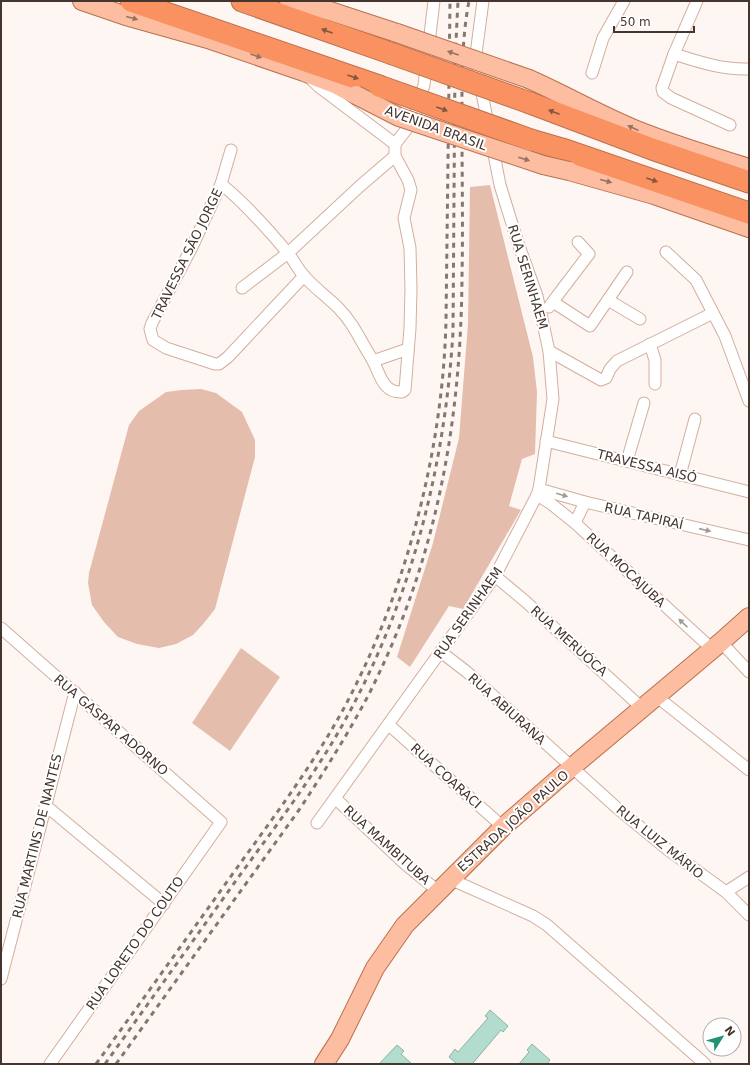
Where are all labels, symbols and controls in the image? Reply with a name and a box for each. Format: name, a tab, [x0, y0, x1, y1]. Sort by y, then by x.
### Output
scale bar	[614, 8, 694, 34]
one-way arrow	[126, 15, 138, 21]
text: 50 m	[620, 15, 651, 29]
one-way arrow	[321, 28, 333, 34]
one-way arrow	[446, 49, 458, 55]
one-way arrow	[250, 53, 262, 59]
one-way arrow	[347, 74, 359, 80]
street label: AVENIDA BRASIL	[383, 103, 490, 154]
one-way arrow	[436, 106, 448, 112]
one-way arrow	[548, 109, 560, 115]
one-way arrow	[627, 125, 638, 131]
one-way arrow	[518, 156, 530, 162]
one-way arrow	[646, 177, 658, 183]
one-way arrow	[601, 178, 613, 184]
street label: TRAVESSA SĀO JORGE	[148, 186, 225, 323]
street label: RUA SERINHAEM	[505, 223, 551, 331]
street label: TRAVESSA AISÓ	[594, 446, 699, 486]
one-way arrow	[556, 492, 568, 498]
street label: RUA TAPIRAÍ	[603, 500, 685, 532]
one-way arrow	[699, 527, 711, 533]
street label: RUA MOCAJUBA	[584, 530, 669, 610]
street label: RUA SERINHAEM	[431, 564, 505, 662]
street label: RUA MERUÓCA	[528, 603, 610, 679]
one-way arrow	[679, 619, 688, 628]
street label: RUA ABIURANA	[465, 670, 549, 748]
street label: RUA GASPAR ADORNO	[51, 671, 171, 779]
street label: RUA COARACI	[408, 740, 484, 812]
street label: RUA MARTINS DE NANTES	[9, 752, 65, 920]
street label: ESTRADA JOÃO PAULO	[455, 767, 571, 875]
street label: RUA MAMBITUBA	[341, 802, 433, 888]
street label: RUA LUIZ MÁRIO	[613, 802, 707, 882]
street label: RUA LORETO DO COUTO	[83, 873, 187, 1013]
north arrow	[702, 1017, 742, 1057]
text: N	[722, 1024, 738, 1039]

